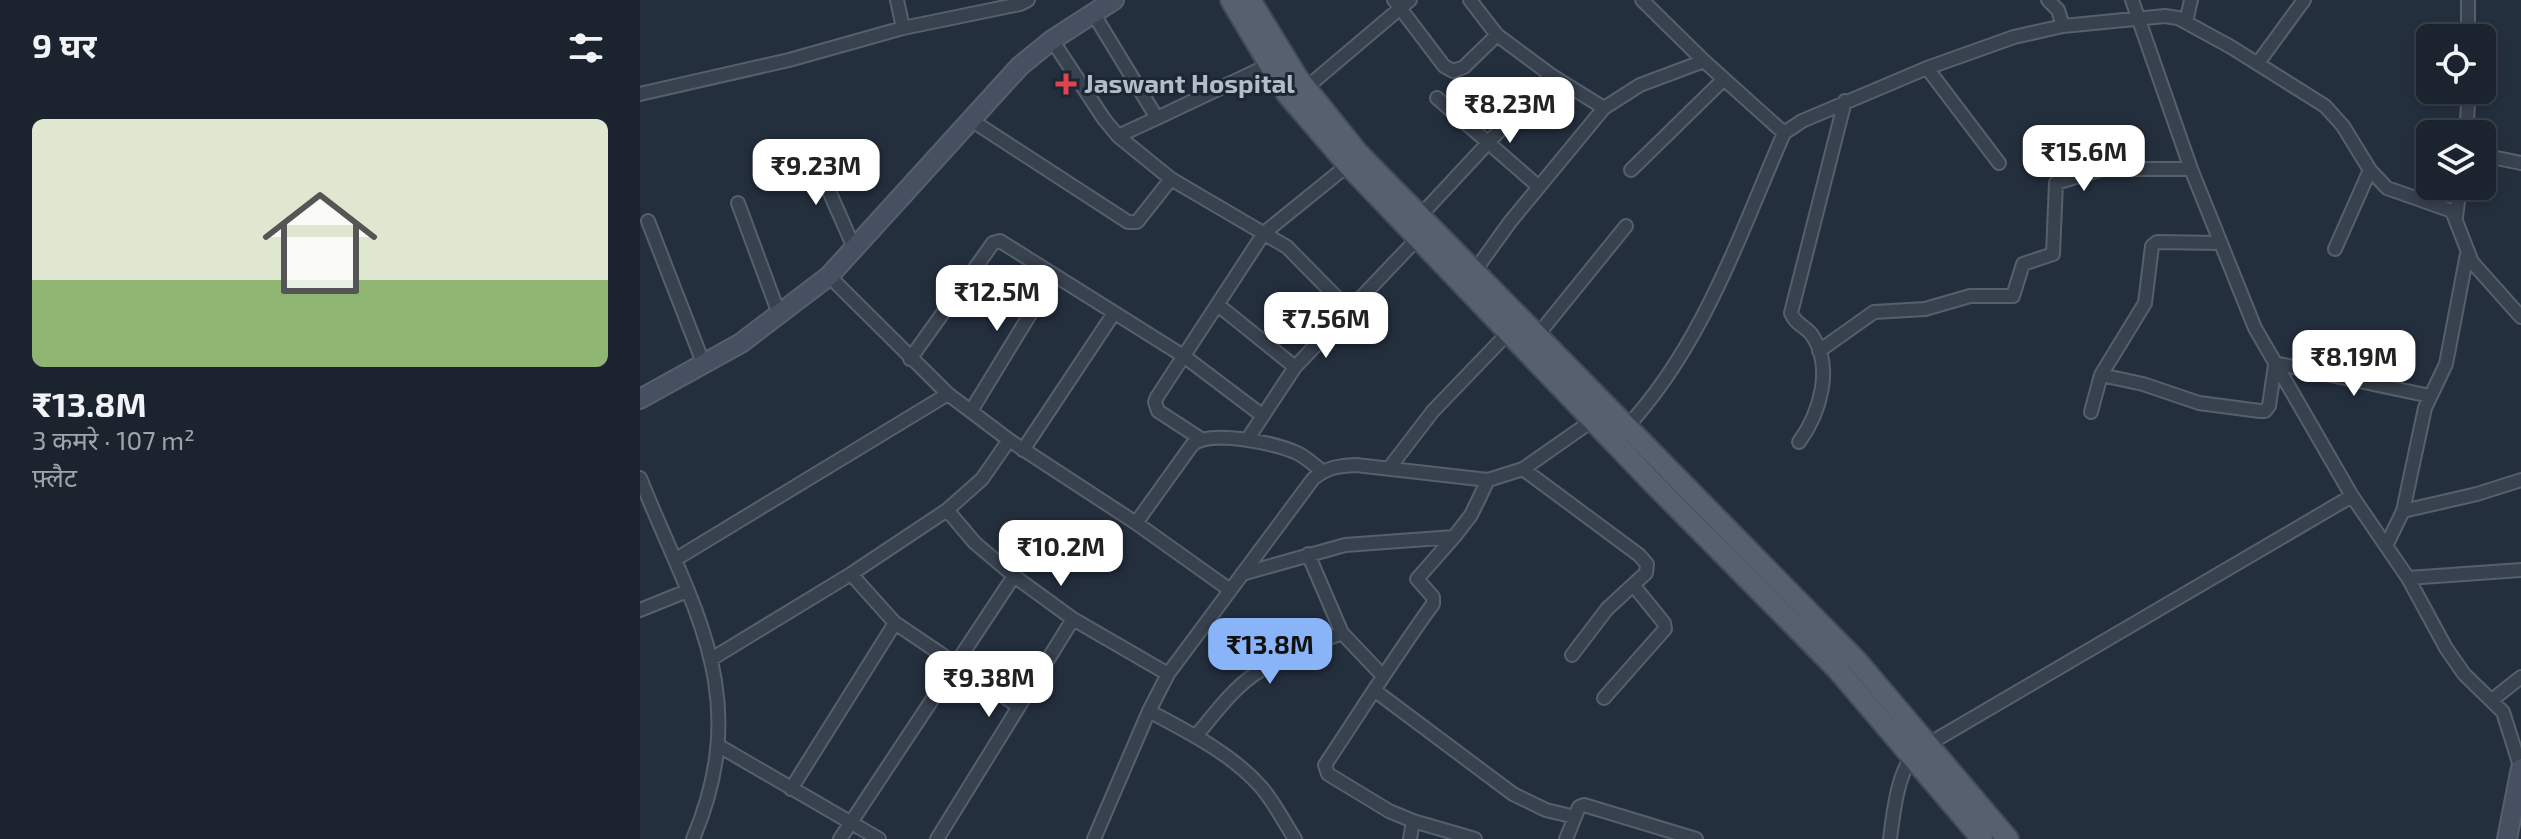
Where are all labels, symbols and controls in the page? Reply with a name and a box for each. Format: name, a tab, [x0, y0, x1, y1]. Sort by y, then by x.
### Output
text: 9 घर	[32, 24, 96, 65]
map controls	[2416, 24, 2496, 200]
button: locate	[2416, 24, 2496, 104]
icon: filters	[564, 26, 608, 70]
place label: Jaswant Hospital	[1084, 67, 1295, 98]
marker: Jaswant Hospital	[1055, 73, 1077, 95]
pin: ₹8.23M	[1445, 77, 1575, 145]
text: ₹8.23M	[1464, 87, 1556, 118]
button: layers	[2416, 120, 2496, 200]
pin: ₹15.6M	[2019, 125, 2149, 193]
text: ₹15.6M	[2041, 135, 2127, 166]
pin: ₹9.23M	[751, 139, 881, 207]
text: ₹9.23M	[771, 149, 861, 180]
icon: home	[248, 171, 392, 315]
pin: ₹12.5M	[932, 265, 1062, 333]
text: ₹12.5M	[954, 275, 1040, 306]
pin: ₹7.56M	[1261, 292, 1391, 360]
text: ₹7.56M	[1282, 302, 1370, 333]
pin: ₹8.19M	[2289, 330, 2419, 398]
text: ₹8.19M	[2310, 340, 2398, 371]
text: ₹13.8M	[32, 383, 147, 424]
text: 3 कमरे · 107 m²	[32, 424, 195, 455]
text: फ़्लैट	[32, 461, 77, 492]
pin: ₹10.2M	[996, 520, 1126, 588]
text: ₹10.2M	[1017, 530, 1105, 561]
pin: ₹13.8M	[1205, 618, 1335, 686]
text: ₹13.8M	[1226, 628, 1314, 659]
pin: ₹9.38M	[924, 651, 1054, 719]
text: ₹9.38M	[943, 661, 1035, 692]

